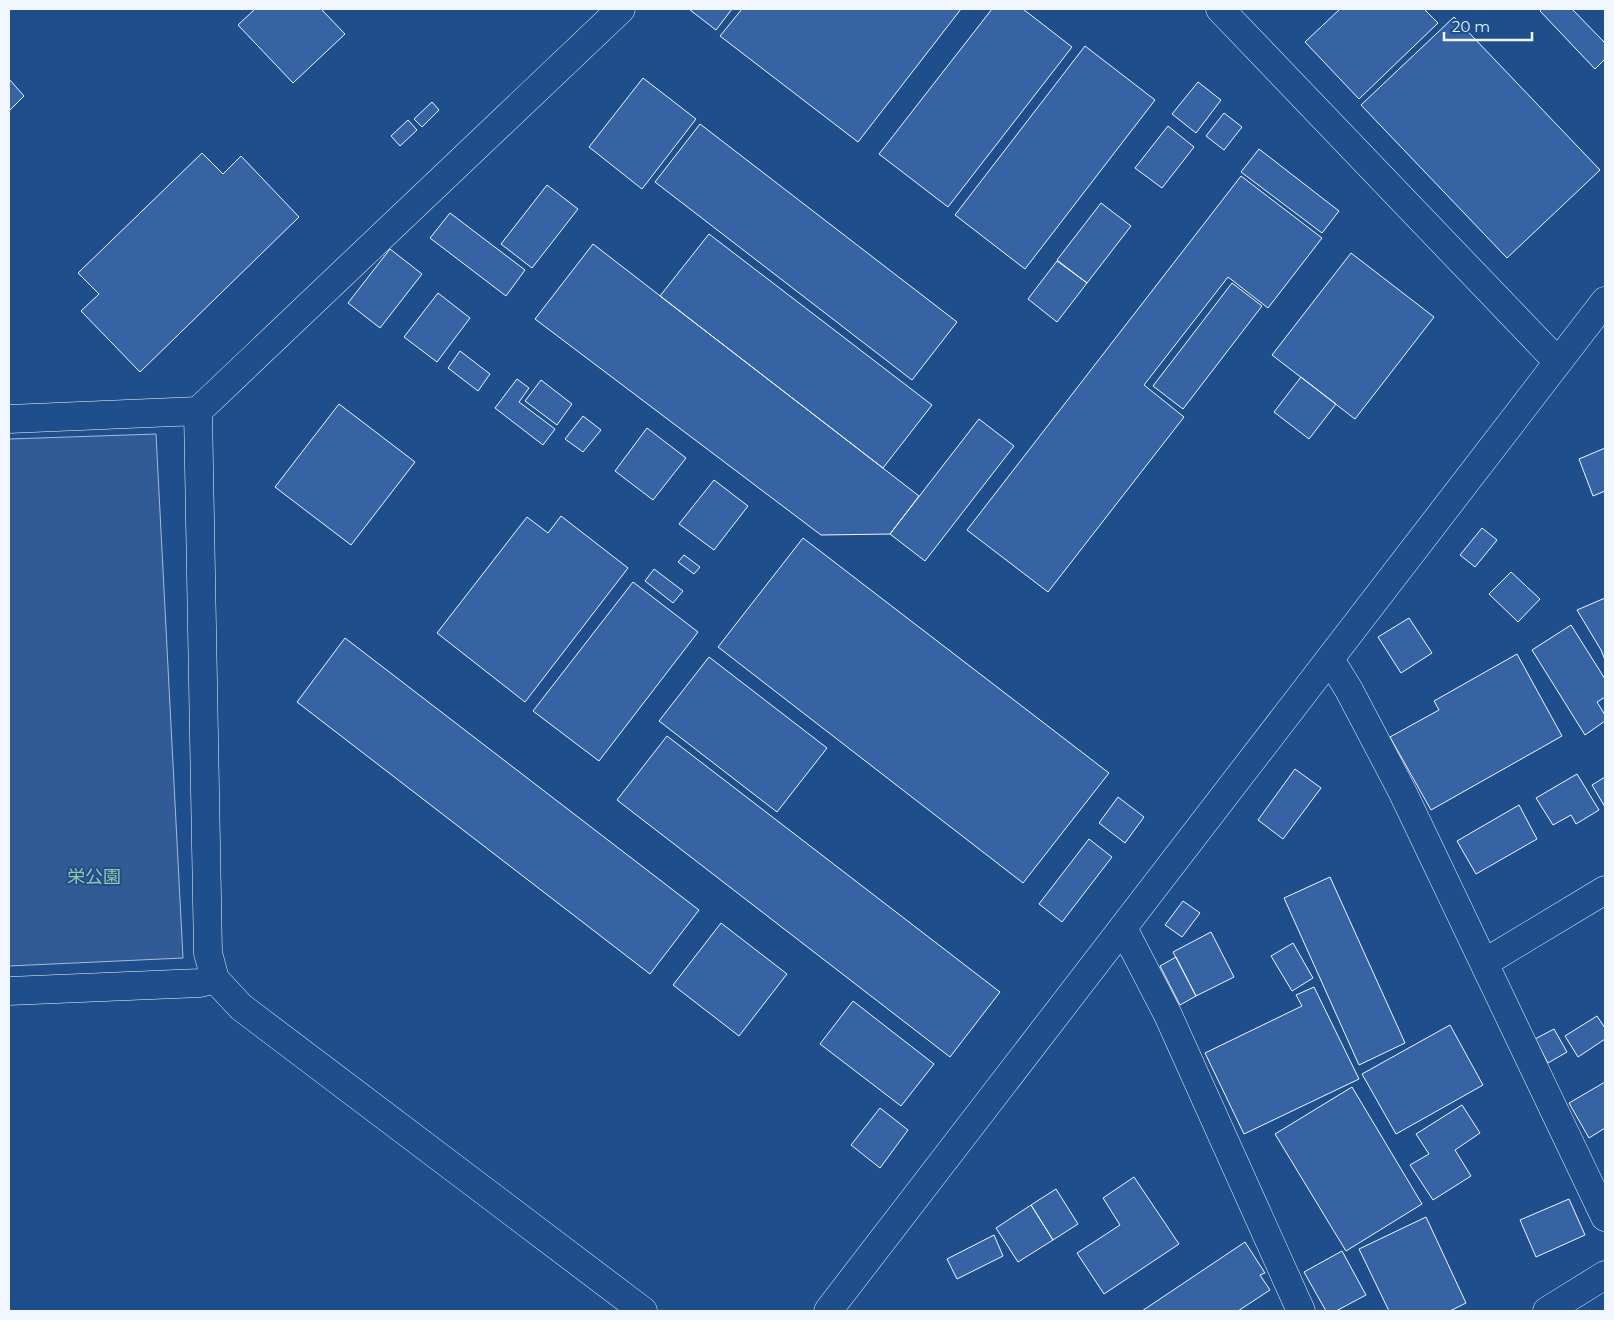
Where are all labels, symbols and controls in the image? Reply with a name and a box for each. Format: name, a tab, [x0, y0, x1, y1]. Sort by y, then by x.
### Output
scale bar	[1444, 10, 1532, 42]
text: 20 m	[1452, 17, 1490, 36]
park label: 栄公園	[67, 866, 121, 888]

